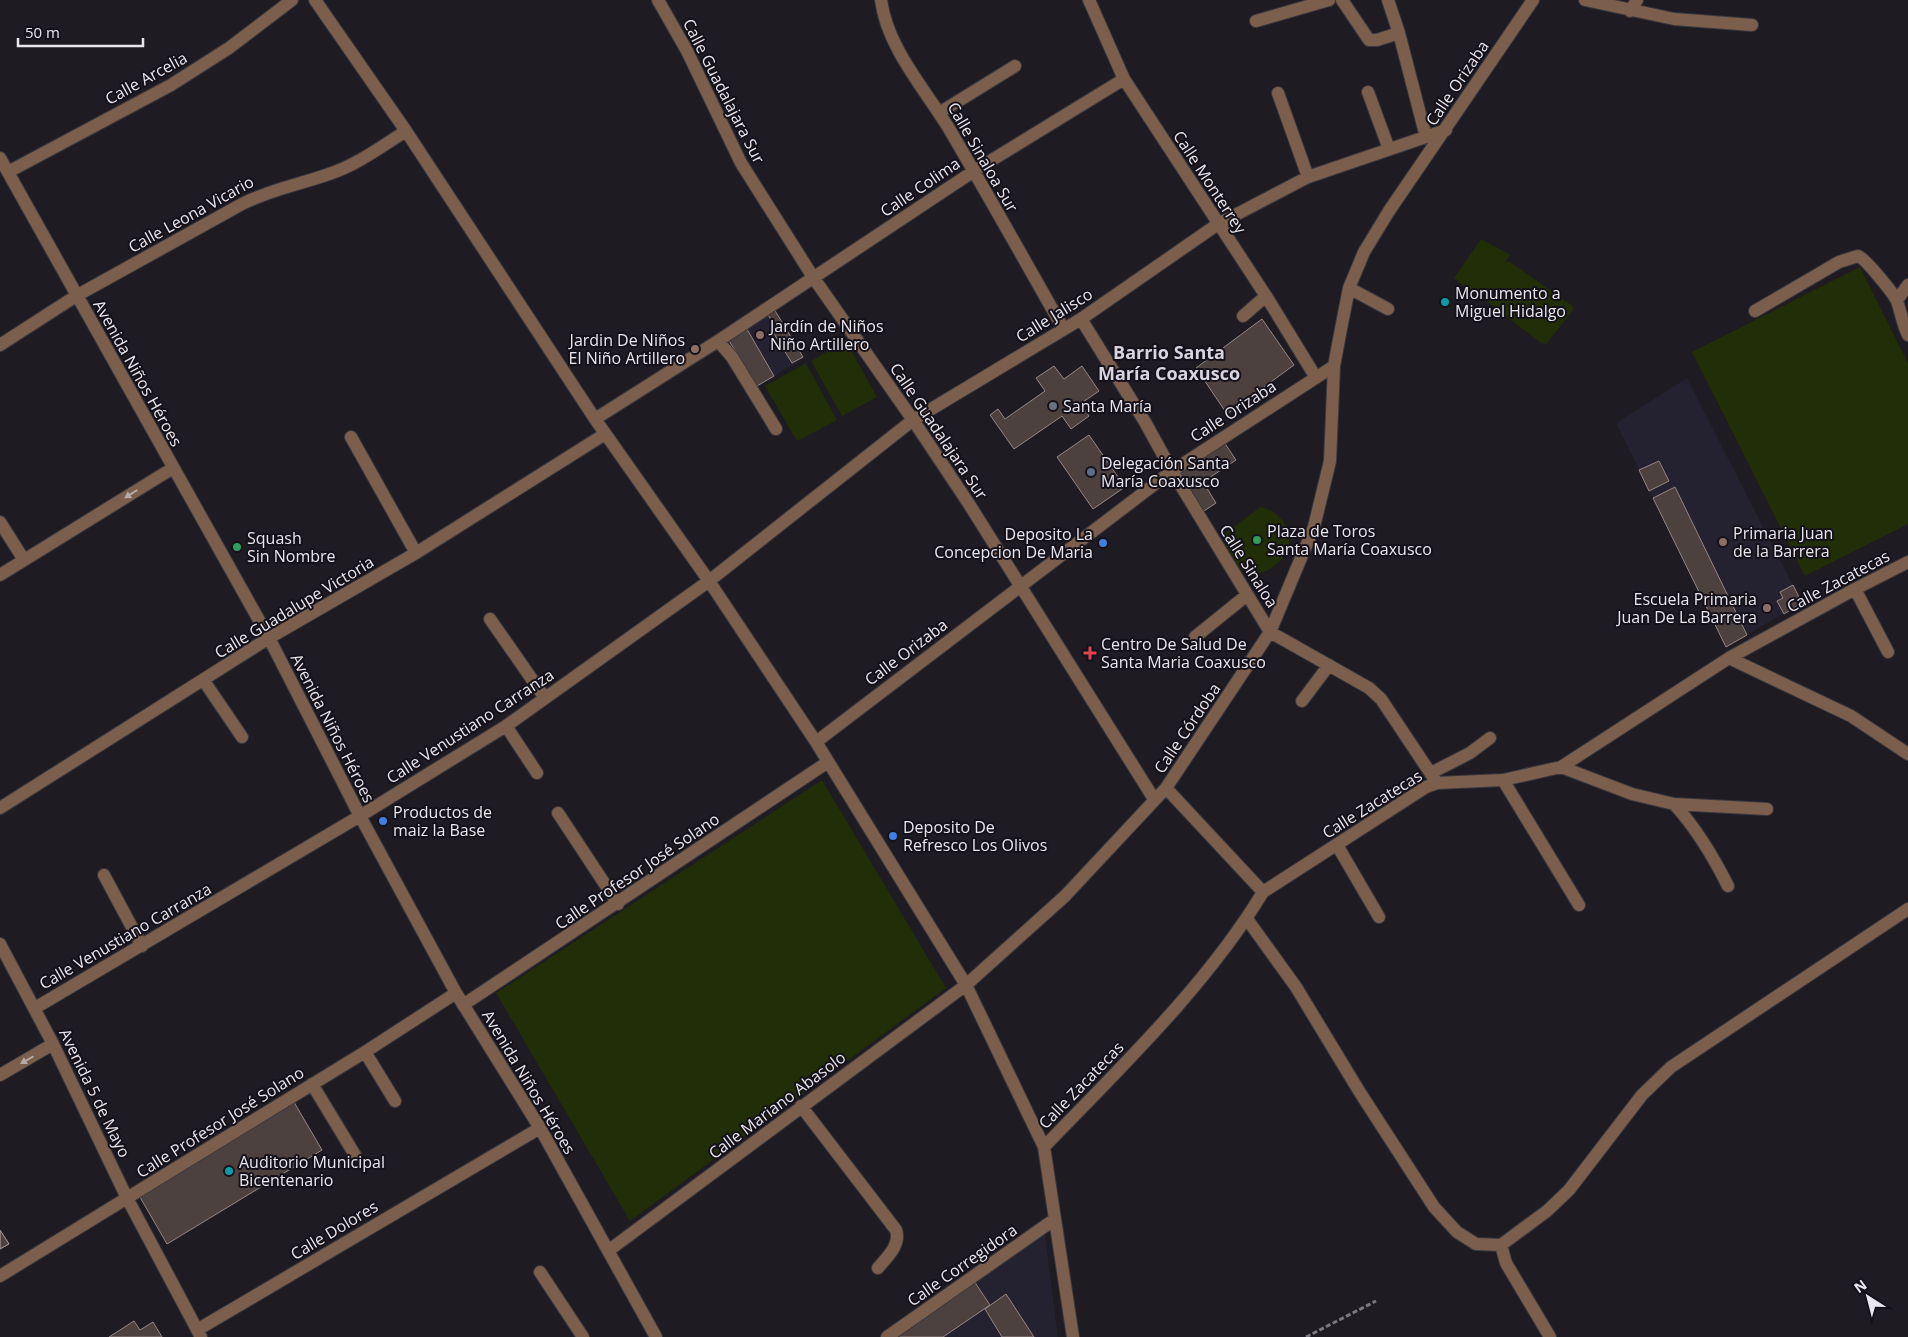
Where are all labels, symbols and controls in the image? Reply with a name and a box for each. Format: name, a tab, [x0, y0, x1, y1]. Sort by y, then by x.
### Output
scale bar	[18, 15, 142, 47]
street label: Calle Guadalajara Sur	[678, 15, 770, 168]
text: 50 m	[25, 22, 60, 42]
street label: Calle Orizaba	[1420, 36, 1494, 130]
street label: Calle Arcelia	[101, 46, 191, 110]
street label: Calle Sinaloa Sur	[943, 98, 1024, 216]
street label: Calle Monterrey	[1168, 126, 1252, 239]
street label: Calle Colima	[876, 152, 964, 222]
street label: Calle Leona Vicario	[124, 170, 258, 258]
place label: Monumento a Miguel Hidalgo	[1455, 282, 1566, 322]
street label: Calle Jalisco	[1012, 283, 1096, 347]
street label: Avenida Niños Héroes	[88, 296, 188, 450]
marker: Monumento a Miguel Hidalgo	[1439, 296, 1451, 308]
place label: Jardín de Niños Niño Artillero	[768, 315, 884, 355]
place label: Jardin De Niños El Niño Artillero	[568, 329, 685, 369]
marker: Jardín de Niños Niño Artillero	[754, 329, 766, 341]
district label: Barrio Santa María Coaxusco	[1098, 340, 1240, 385]
marker: Jardin De Niños El Niño Artillero	[689, 343, 701, 355]
street label: Calle Guadalajara Sur	[885, 359, 993, 504]
street label: Calle Orizaba	[1186, 375, 1280, 447]
place label: Santa María	[1063, 395, 1152, 417]
marker: Santa María	[1047, 400, 1059, 412]
place label: Delegación Santa María Coaxusco	[1101, 452, 1230, 492]
marker: Delegación Santa María Coaxusco	[1085, 466, 1097, 478]
one-way arrow	[125, 489, 138, 499]
street label: Calle Sinaloa	[1215, 520, 1283, 612]
place label: Plaza de Toros Santa María Coaxusco	[1267, 520, 1432, 560]
place label: Primaria Juan de la Barrera	[1733, 522, 1833, 562]
place label: Deposito La Concepcion De Maria	[934, 523, 1093, 563]
place label: Squash Sin Nombre	[247, 527, 336, 567]
marker: Plaza de Toros Santa María Coaxusco	[1251, 534, 1263, 546]
marker: Primaria Juan de la Barrera	[1717, 536, 1729, 548]
marker: Deposito La Concepcion De Maria	[1097, 537, 1109, 549]
marker: Squash Sin Nombre	[231, 541, 243, 553]
street label: Calle Zacatecas	[1783, 545, 1893, 617]
street label: Calle Guadalupe Victoria	[210, 551, 378, 663]
place label: Escuela Primaria Juan De La Barrera	[1615, 588, 1757, 628]
marker: Escuela Primaria Juan De La Barrera	[1761, 602, 1773, 614]
street label: Calle Orizaba	[860, 614, 952, 690]
place label: Centro De Salud De Santa Maria Coaxusco	[1101, 633, 1266, 673]
marker: Centro De Salud De Santa Maria Coaxusco	[1083, 646, 1097, 660]
street label: Avenida Niños Héroes	[286, 650, 380, 806]
street label: Calle Venustiano Carranza	[382, 664, 558, 788]
street label: Calle Córdoba	[1149, 679, 1225, 777]
street label: Calle Zacatecas	[1318, 765, 1426, 843]
place label: Productos de maiz la Base	[393, 801, 492, 841]
street label: Calle Profesor José Solano	[551, 808, 723, 934]
marker: Productos de maiz la Base	[377, 815, 389, 827]
place label: Deposito De Refresco Los Olivos	[903, 816, 1047, 856]
marker: Deposito De Refresco Los Olivos	[887, 830, 899, 842]
street label: Calle Venustiano Carranza	[35, 878, 215, 994]
street label: Avenida Niños Héroes	[477, 1006, 581, 1158]
street label: Avenida 5 de Mayo	[54, 1025, 136, 1161]
street label: Calle Zacatecas	[1034, 1036, 1128, 1134]
street label: Calle Mariano Abasolo	[704, 1046, 850, 1164]
one-way arrow	[20, 1055, 33, 1064]
street label: Calle Profesor José Solano	[132, 1061, 308, 1183]
place label: Auditorio Municipal Bicentenario	[239, 1151, 385, 1191]
marker: Auditorio Municipal Bicentenario	[223, 1165, 235, 1177]
street label: Calle Dolores	[286, 1195, 382, 1265]
street label: Calle Corregidora	[903, 1219, 1021, 1311]
north arrow	[1843, 1272, 1893, 1322]
text: N	[1850, 1275, 1870, 1297]

